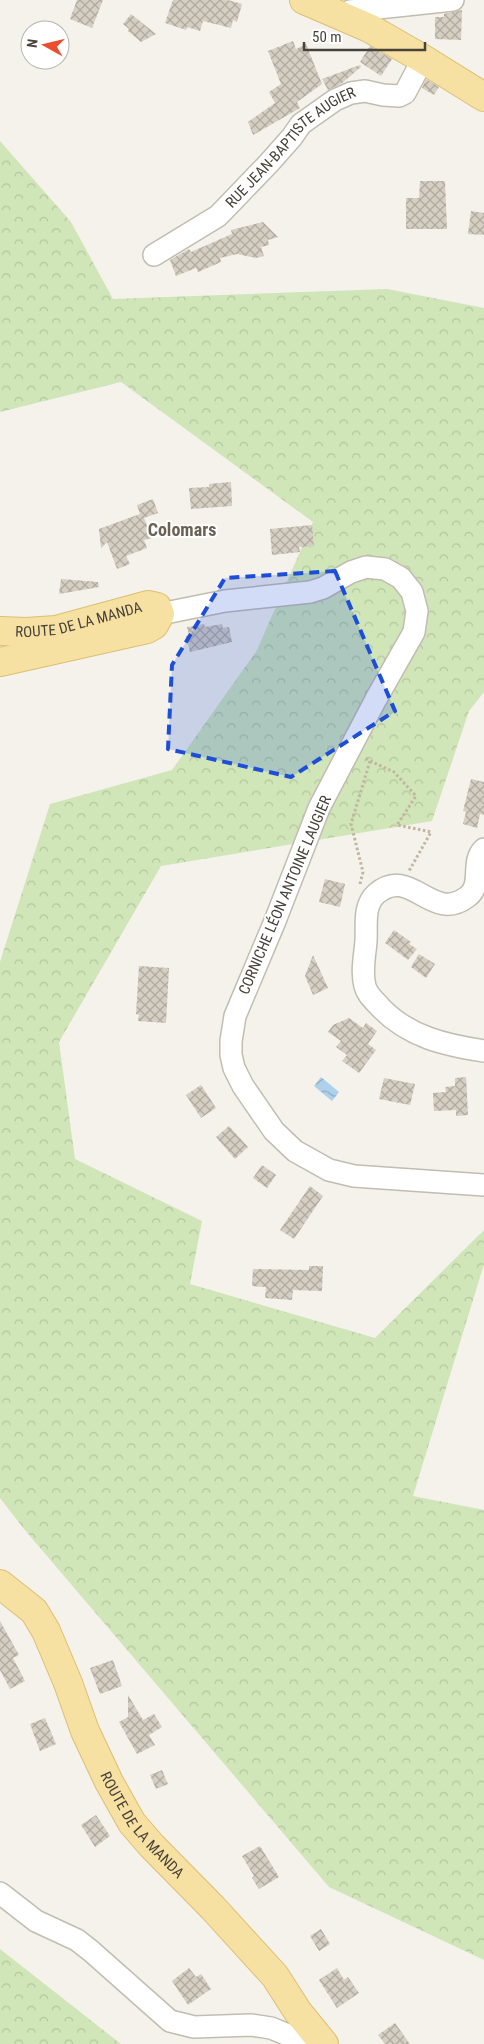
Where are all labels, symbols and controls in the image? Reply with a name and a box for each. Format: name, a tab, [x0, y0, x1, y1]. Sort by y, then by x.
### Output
north arrow	[20, 20, 70, 70]
scale bar	[304, 20, 425, 52]
text: 50 m	[312, 28, 342, 46]
text: N	[24, 38, 41, 49]
street label: RUE JEAN-BAPTISTE AUGIER	[222, 83, 358, 211]
district label: Colomars	[148, 519, 216, 540]
street label: ROUTE DE LA MANDA	[15, 598, 144, 641]
street label: CORNICHE LÉON ANTOINE LAUGIER	[235, 793, 335, 997]
street label: ROUTE DE LA MANDA	[96, 1769, 188, 1882]

